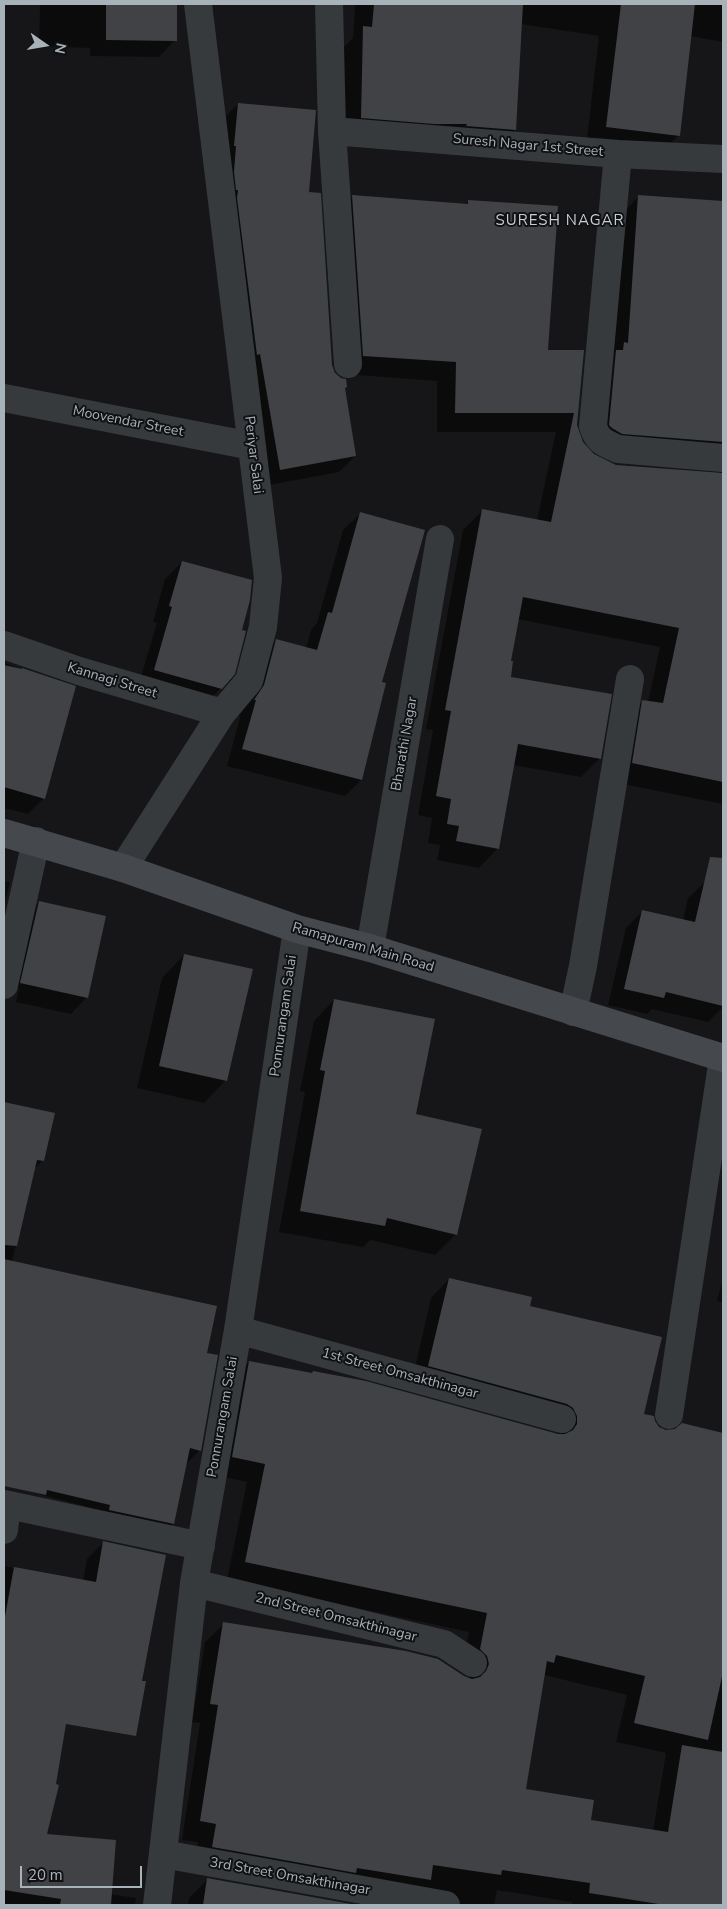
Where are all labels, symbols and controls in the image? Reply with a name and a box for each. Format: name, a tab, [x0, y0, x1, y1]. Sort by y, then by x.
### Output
north arrow	[20, 20, 70, 70]
text: N	[50, 41, 71, 56]
street label: Suresh Nagar 1st Street	[452, 131, 604, 161]
district label: SURESH NAGAR	[494, 212, 626, 230]
street label: Moovendar Street	[71, 403, 185, 441]
street label: Periyar Salai	[240, 415, 266, 495]
street label: Kannagi Street	[65, 659, 159, 703]
street label: Bharathi Nagar	[388, 696, 422, 792]
street label: Ramapuram Main Road	[290, 920, 436, 976]
street label: Ponnurangam Salai	[267, 954, 301, 1078]
street label: 1st Street Omsakthinagar	[320, 1345, 480, 1403]
street label: Ponnurangam Salai	[204, 1355, 242, 1479]
street label: 2nd Street Omsakthinagar	[254, 1590, 418, 1646]
street label: 3rd Street Omsakthinagar	[208, 1855, 372, 1899]
scale bar	[22, 1856, 145, 1888]
text: 20 m	[28, 1865, 63, 1885]

